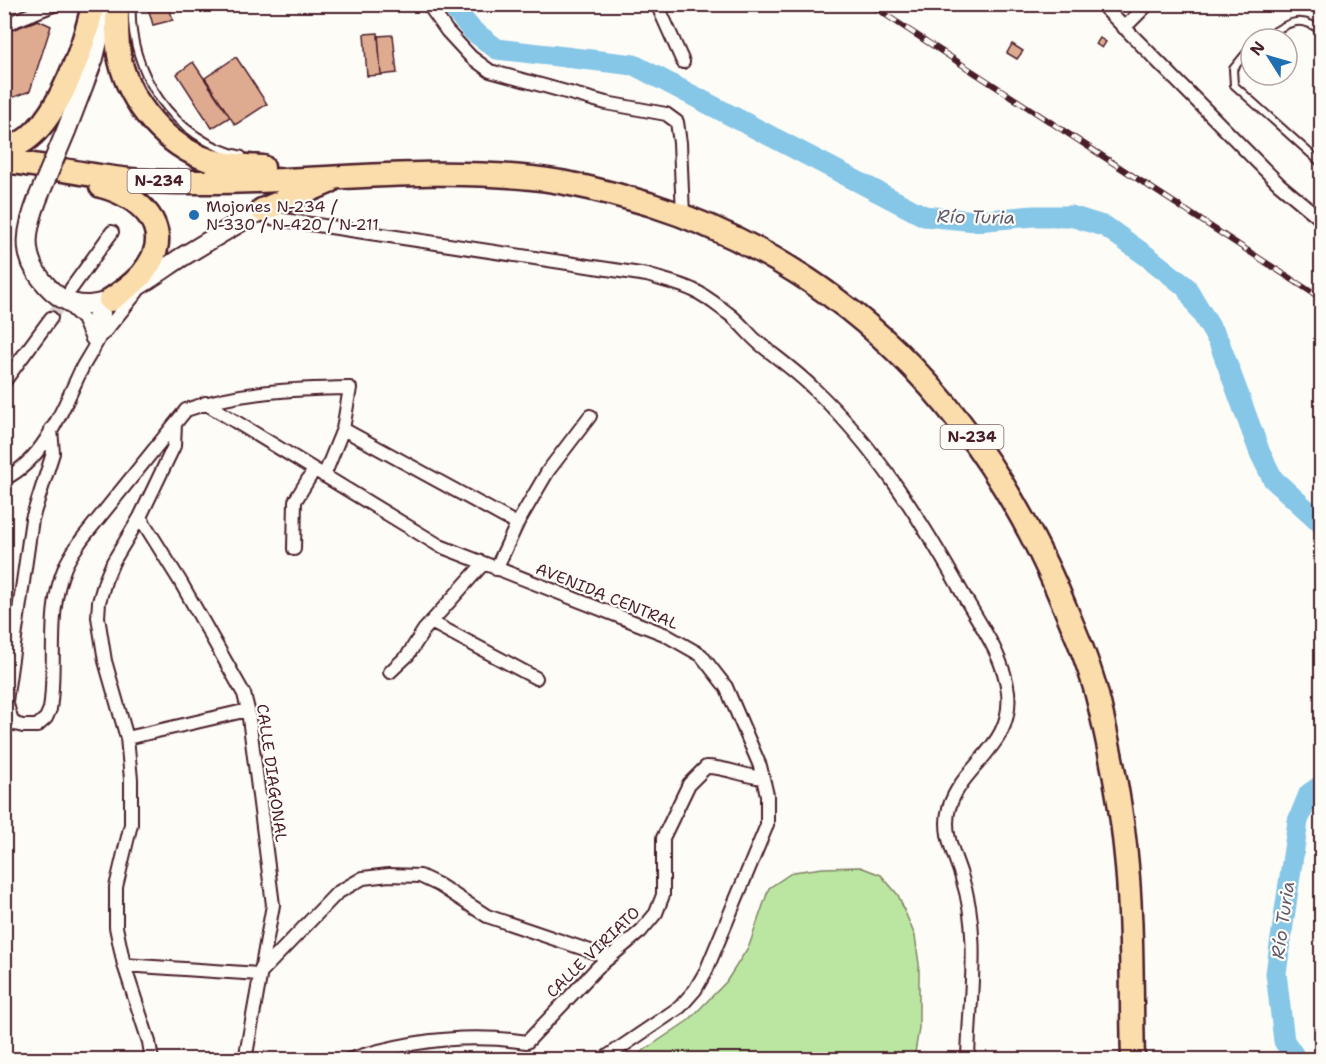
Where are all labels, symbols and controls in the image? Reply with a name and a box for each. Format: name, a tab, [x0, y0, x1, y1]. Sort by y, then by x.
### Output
north arrow	[1239, 27, 1299, 87]
text: N	[1245, 37, 1270, 60]
road number: N-234	[128, 169, 190, 193]
place label: Mojones N-234 / N-330 / N-420 / N-211	[206, 196, 379, 235]
water label: Río Turia	[937, 204, 1015, 230]
marker: Mojones N-234 / N-330 / N-420 / N-211	[187, 208, 201, 222]
road number: N-234	[940, 425, 1004, 449]
street label: AVENIDA CENTRAL	[533, 558, 681, 634]
street label: CALLE DIAGONAL	[252, 703, 292, 844]
water label: Río Turia	[1266, 880, 1300, 960]
street label: CALLE VIRIATO	[542, 902, 644, 1002]

